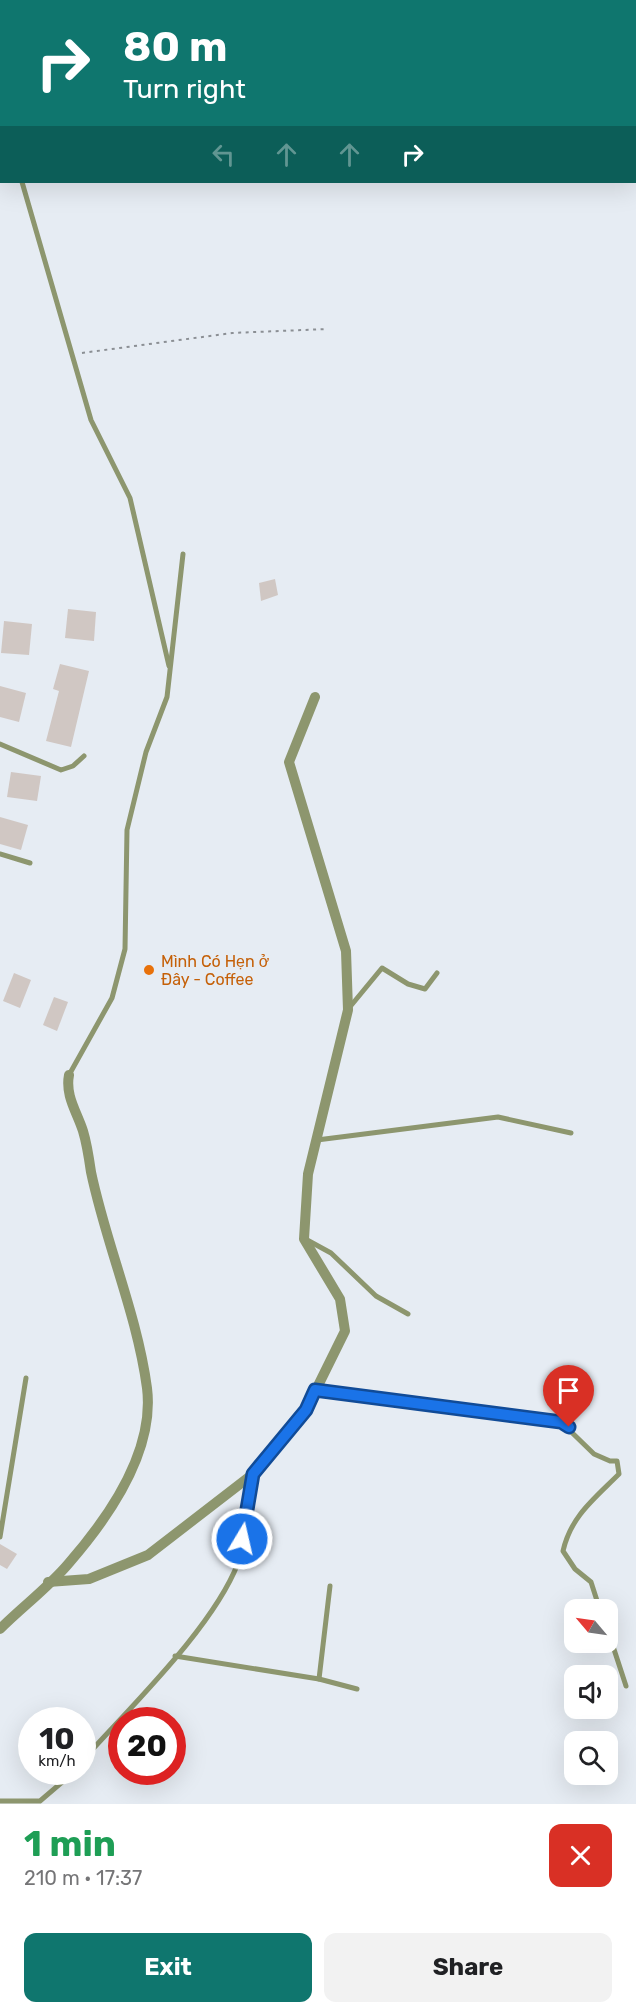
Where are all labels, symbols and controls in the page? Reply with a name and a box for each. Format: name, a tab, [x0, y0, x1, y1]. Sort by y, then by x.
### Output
text: 80 m	[123, 22, 227, 72]
icon: right	[24, 24, 102, 102]
text: Turn right	[123, 73, 246, 105]
icon: left	[207, 138, 240, 171]
icon: ahead	[270, 138, 303, 171]
icon: ahead	[333, 138, 366, 171]
icon: right	[396, 138, 429, 171]
place label: Mình Có Hẹn ở Đây - Coffee	[161, 952, 270, 989]
marker: Mình Có Hẹn ở Đây - Coffee	[142, 963, 156, 977]
pin	[543, 1365, 594, 1427]
icon: arrive	[552, 1374, 585, 1407]
position arrow	[210, 1507, 274, 1571]
north arrow	[564, 1599, 618, 1653]
map controls	[564, 1599, 618, 1785]
button: sound	[564, 1665, 618, 1719]
speed limit sign: 20	[108, 1707, 186, 1785]
text: 10	[39, 1721, 75, 1757]
button: search	[564, 1731, 618, 1785]
text: km/h	[38, 1752, 76, 1770]
text: 1 min	[24, 1822, 116, 1865]
button: close	[549, 1824, 612, 1887]
text: 210 m · 17:37	[24, 1866, 142, 1890]
button: Exit	[24, 1933, 312, 2002]
button: Share	[324, 1933, 612, 2002]

